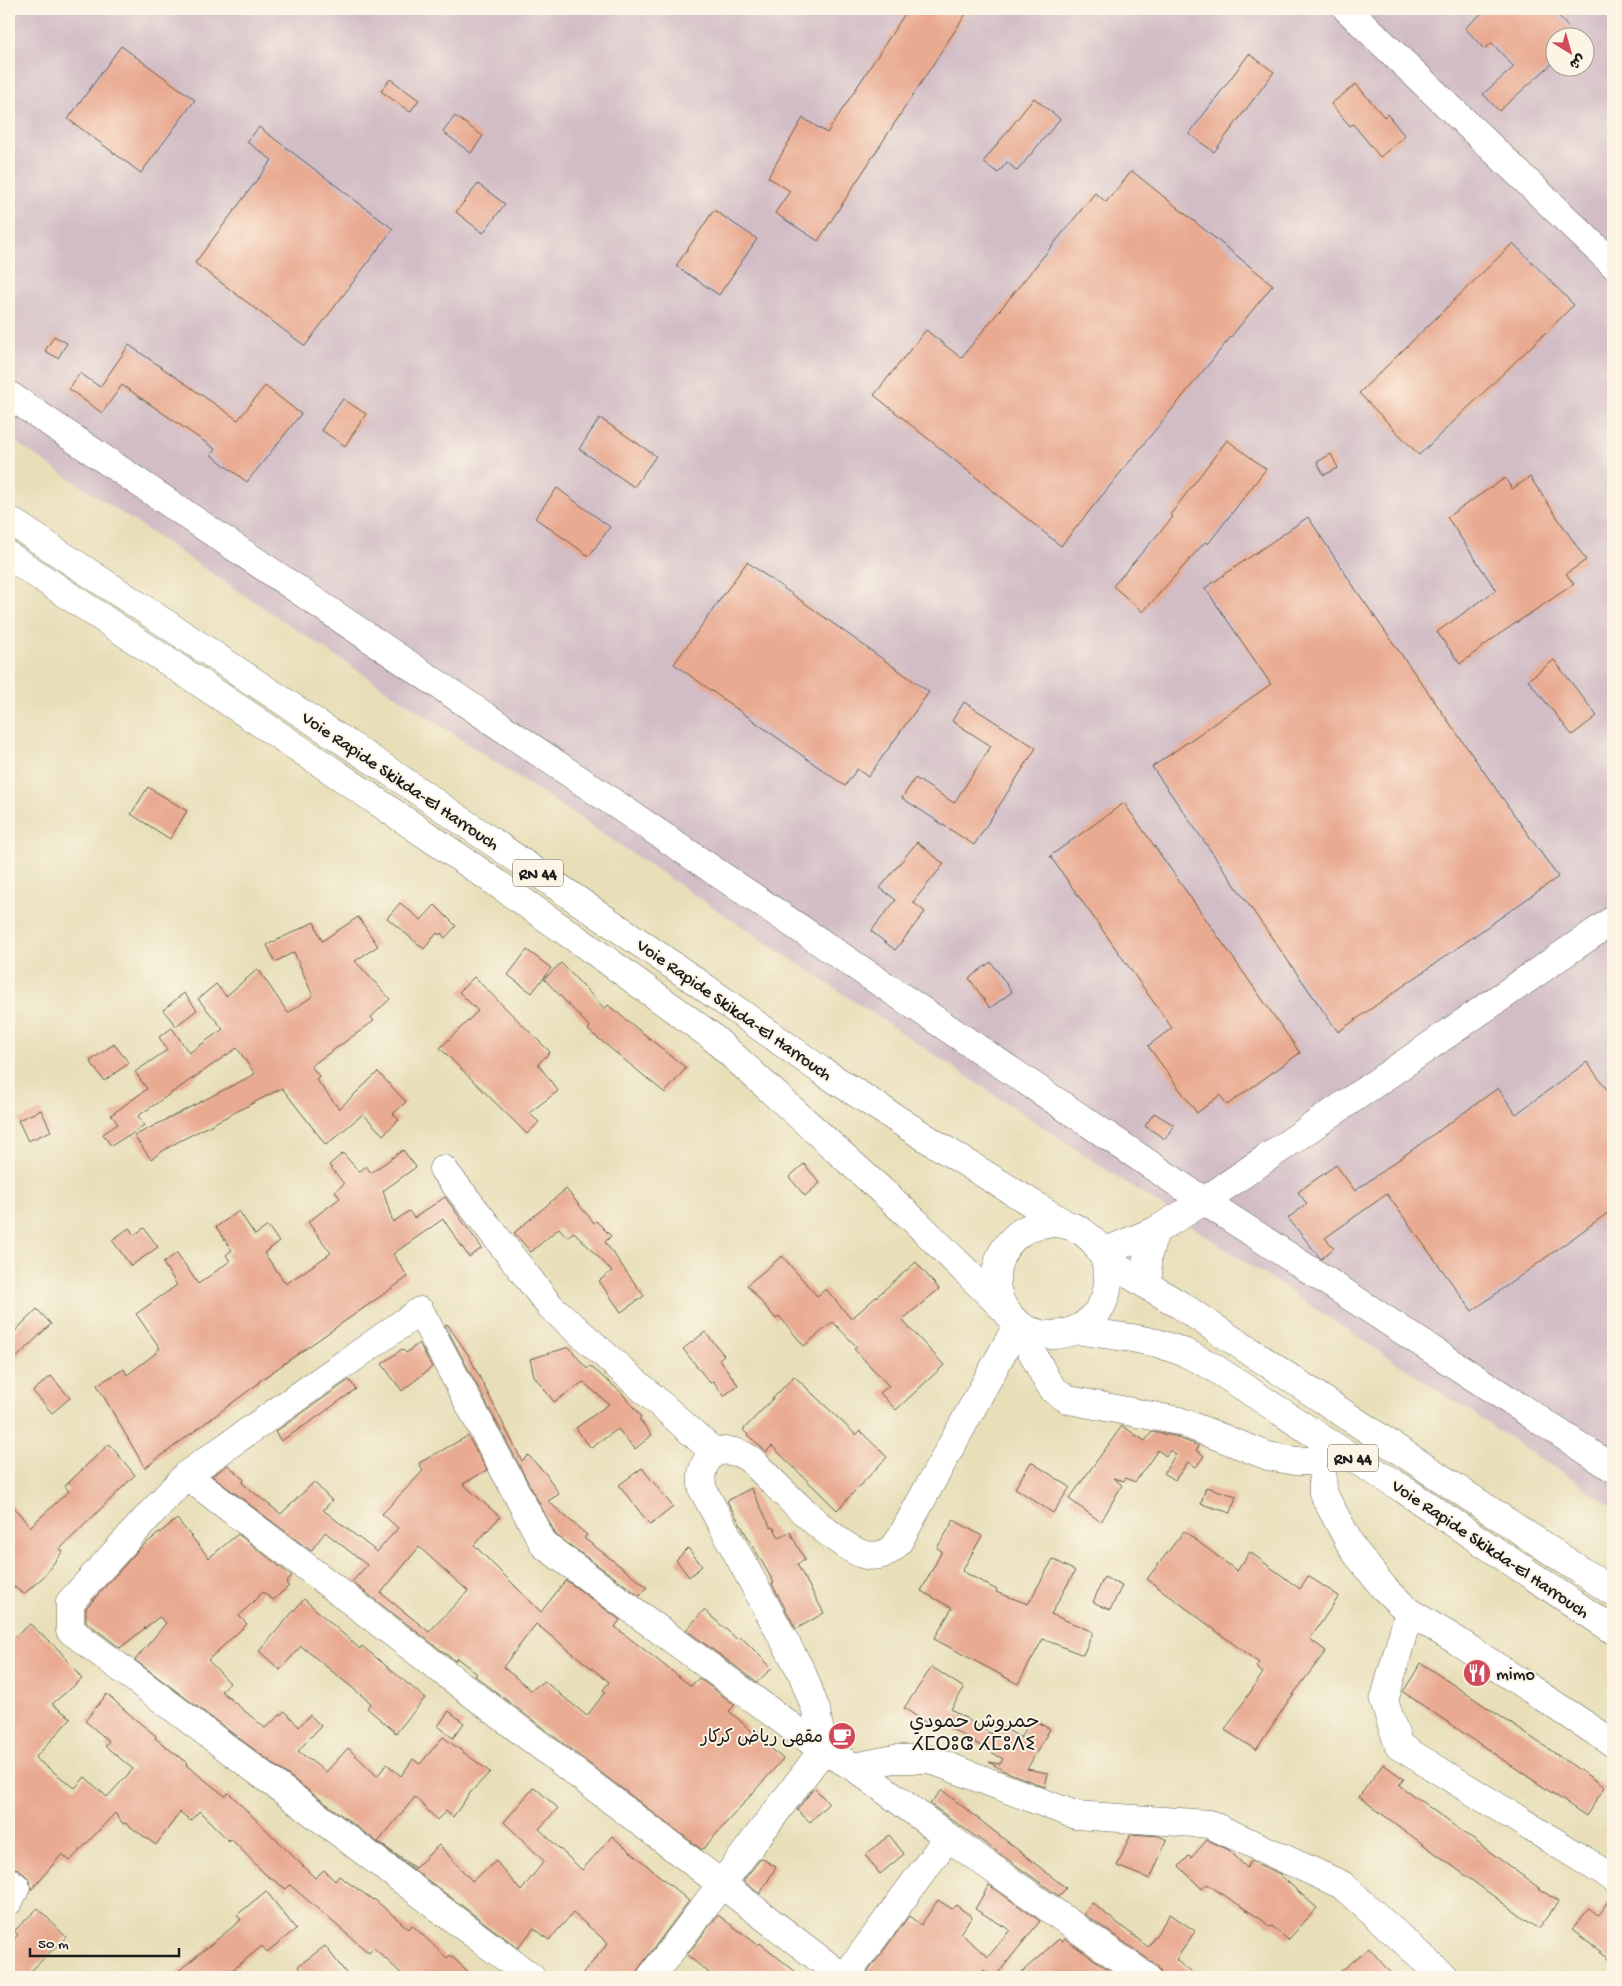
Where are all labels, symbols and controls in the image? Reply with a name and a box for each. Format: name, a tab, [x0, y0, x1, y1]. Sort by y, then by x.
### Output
north arrow	[1544, 28, 1594, 78]
text: ش	[1565, 49, 1588, 72]
street label: Voie Rapide Skikda-El Harrouch	[296, 707, 503, 856]
road number: RN 44	[513, 860, 563, 886]
street label: Voie Rapide Skikda-El Harrouch	[631, 935, 836, 1087]
road number: RN 44	[1328, 1445, 1378, 1472]
street label: Voie Rapide Skikda-El Harrouch	[1386, 1475, 1593, 1624]
restaurant icon: mimo	[1462, 1658, 1492, 1688]
place label: mimo	[1496, 1665, 1535, 1686]
district label: حمروش حمودي ⵃⵎⵔⵓⵛ ⵃⵎⵓⴷⵉ	[909, 1712, 1039, 1758]
cafe icon: مقهى رياض كركار	[827, 1721, 857, 1751]
place label: مقهى رياض كركار	[699, 1728, 823, 1749]
scale bar	[30, 1926, 179, 1958]
text: 50 m	[38, 1936, 69, 1954]

